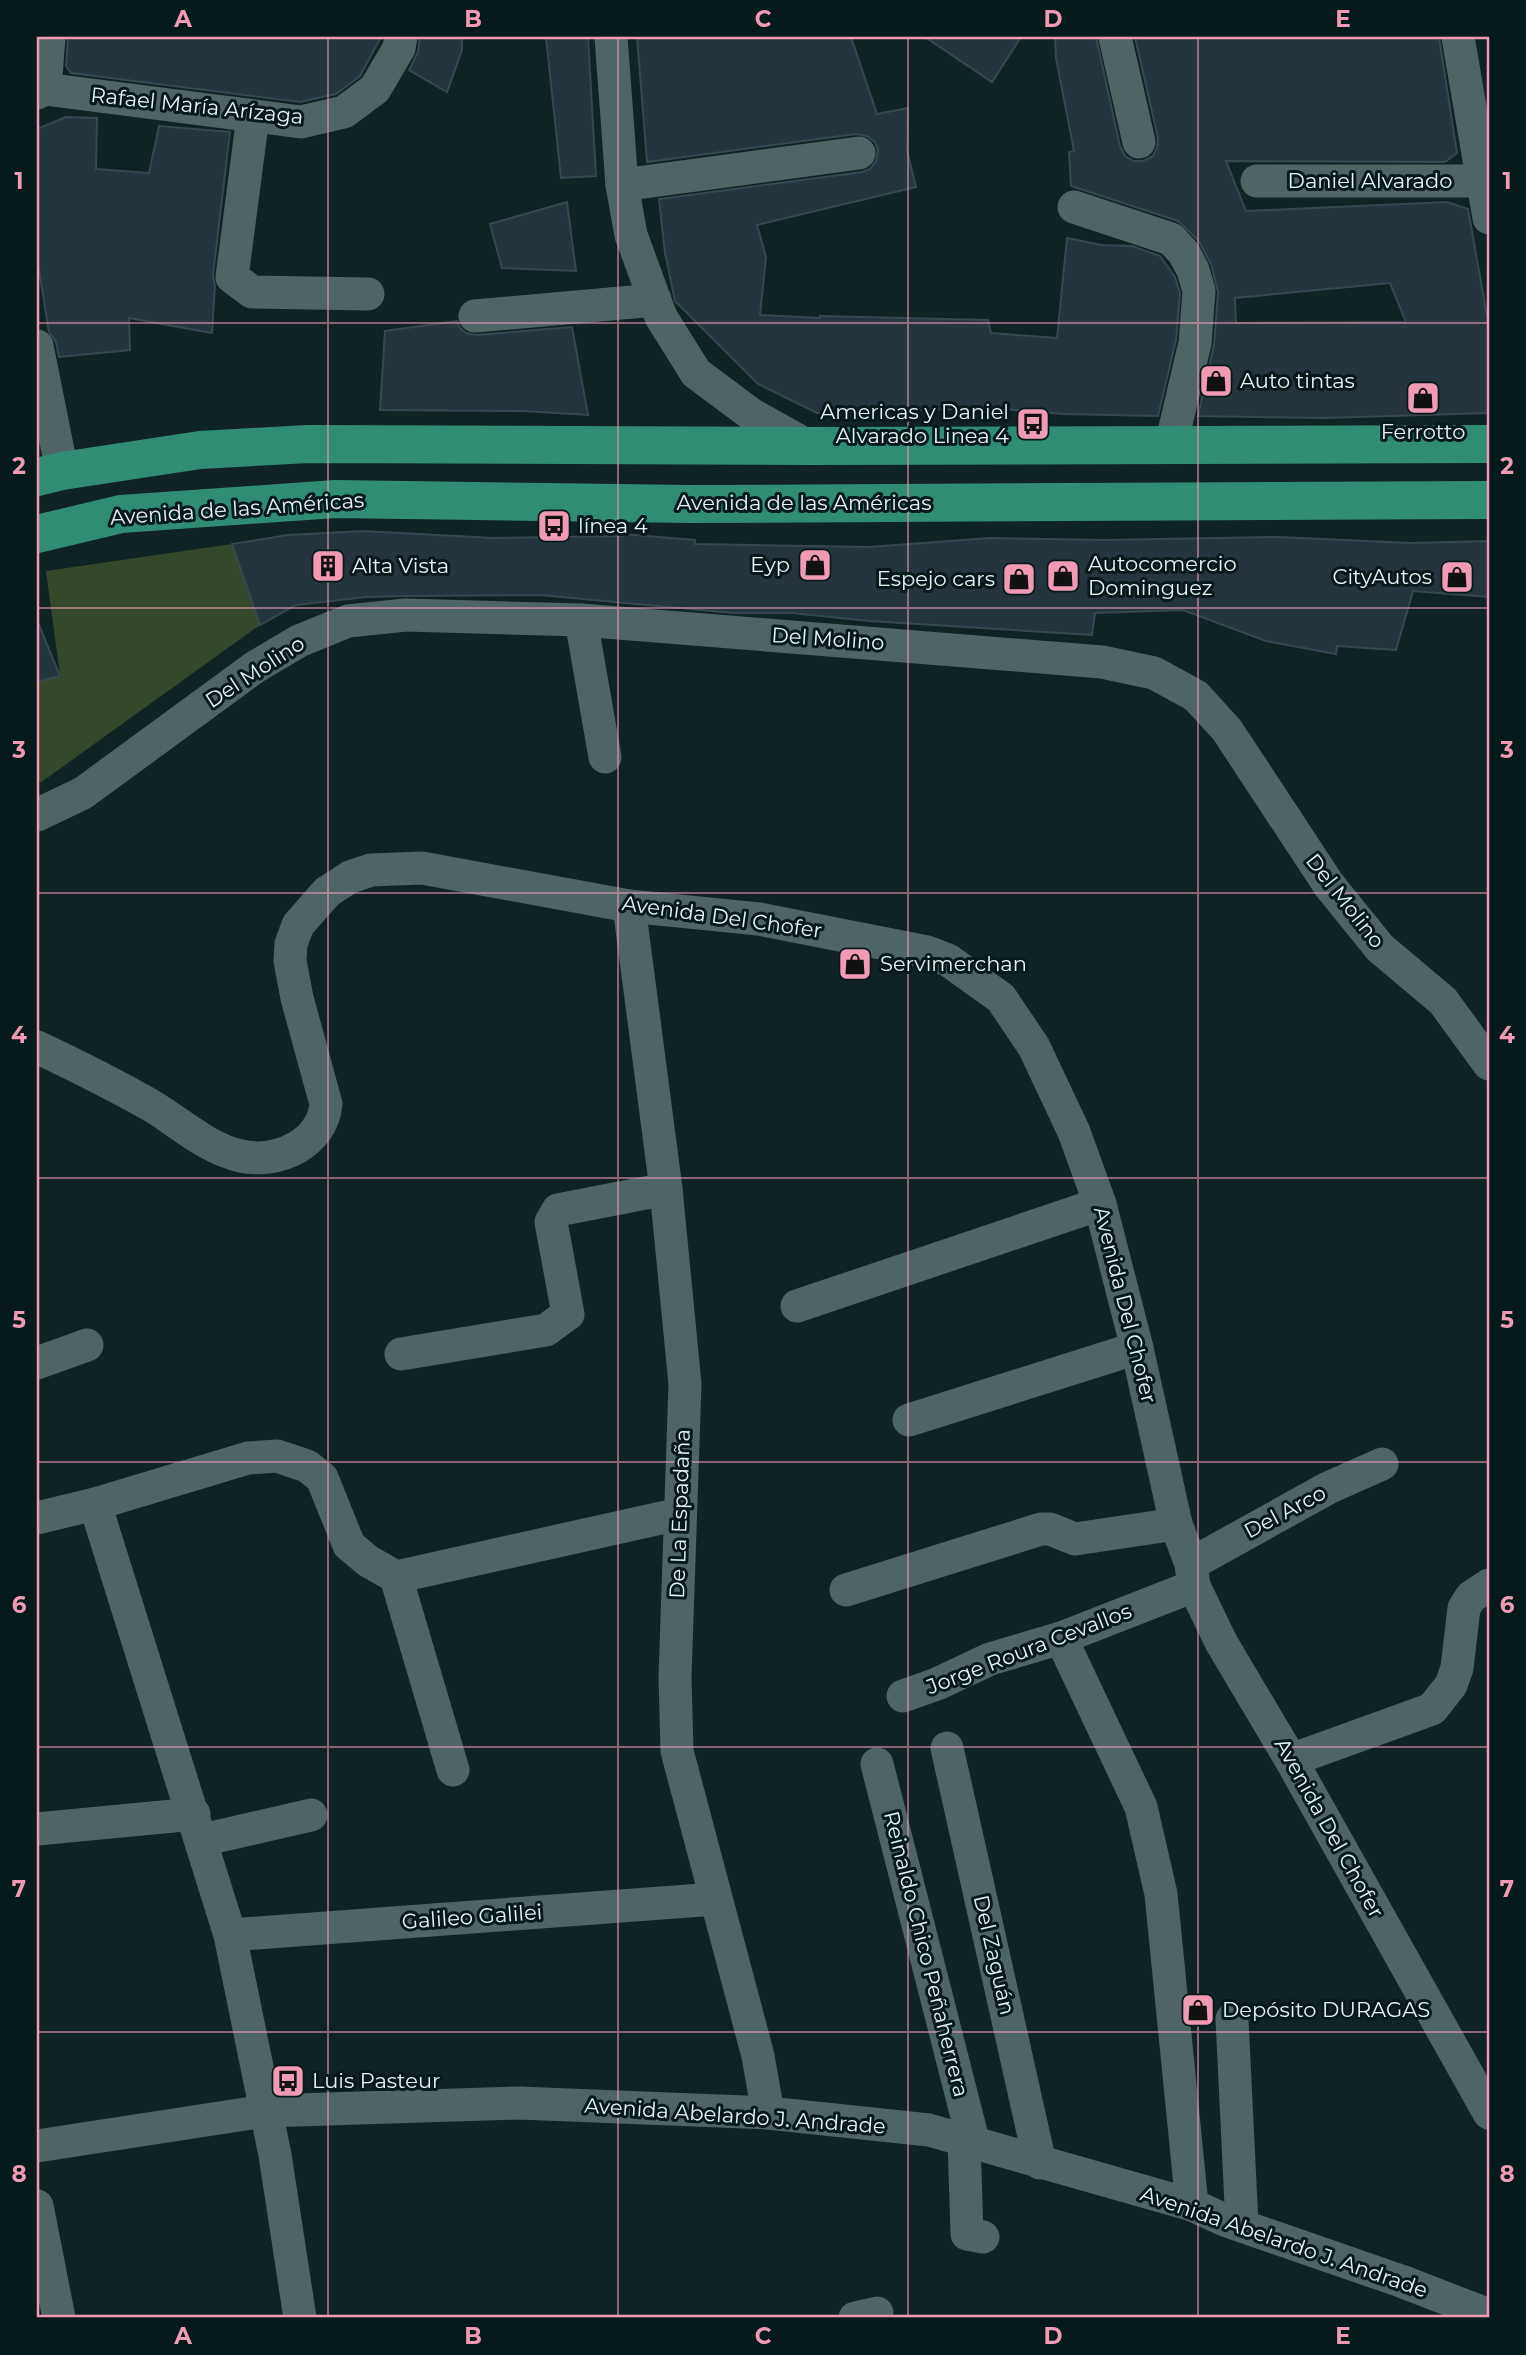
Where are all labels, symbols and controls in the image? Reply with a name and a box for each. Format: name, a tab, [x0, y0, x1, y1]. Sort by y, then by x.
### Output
text: A	[173, 5, 192, 33]
text: B	[464, 5, 482, 33]
text: C	[755, 5, 772, 33]
text: D	[1044, 5, 1063, 33]
text: E	[1335, 5, 1351, 33]
street label: Rafael María Arízaga	[89, 82, 305, 129]
text: 1	[14, 167, 24, 195]
text: 1	[1502, 167, 1512, 195]
street label: Daniel Alvarado	[1288, 168, 1452, 193]
shop icon: Auto tintas	[1197, 362, 1235, 400]
place label: Auto tintas	[1240, 368, 1355, 393]
shop icon: Ferrotto	[1404, 379, 1442, 417]
place label: Americas y Daniel Alvarado Linea 4	[820, 399, 1009, 448]
bus stop icon: Americas y Daniel Alvarado Linea 4	[1014, 405, 1052, 443]
place label: Ferrotto	[1381, 419, 1465, 444]
text: 2	[12, 452, 26, 480]
text: 2	[1500, 452, 1514, 480]
street label: Avenida de las Américas	[109, 487, 365, 530]
street label: Avenida de las Américas	[677, 490, 931, 515]
bus stop icon: línea 4	[535, 507, 573, 545]
place label: línea 4	[578, 513, 648, 538]
shop icon: Eyp	[796, 546, 834, 584]
building icon: Alta Vista	[309, 547, 347, 585]
place label: Autocomercio Dominguez	[1088, 551, 1237, 600]
place label: Eyp	[750, 552, 790, 577]
place label: Alta Vista	[352, 553, 449, 578]
shop icon: Autocomercio Dominguez	[1044, 557, 1082, 595]
shop icon: CityAutos	[1438, 558, 1476, 596]
shop icon: Espejo cars	[1000, 560, 1038, 598]
place label: CityAutos	[1333, 564, 1432, 589]
place label: Espejo cars	[877, 566, 995, 591]
street label: Del Molino	[771, 622, 885, 655]
street label: Del Molino	[201, 630, 309, 713]
text: 3	[11, 736, 26, 764]
text: 3	[1499, 736, 1514, 764]
street label: Del Molino	[1301, 848, 1390, 953]
street label: Avenida Del Chofer	[620, 890, 824, 943]
shop icon: Servimerchan	[836, 945, 874, 983]
place label: Servimerchan	[880, 951, 1027, 976]
text: 4	[11, 1021, 27, 1049]
text: 4	[1499, 1021, 1515, 1049]
street label: Avenida Del Chofer	[1089, 1204, 1162, 1406]
text: 5	[12, 1306, 26, 1334]
text: 5	[1500, 1306, 1514, 1334]
street label: De La Espadaña	[664, 1429, 695, 1599]
street label: Del Arco	[1240, 1480, 1330, 1544]
text: 6	[12, 1591, 27, 1619]
text: 6	[1500, 1591, 1515, 1619]
street label: Jorge Roura Cevallos	[922, 1598, 1135, 1699]
street label: Avenida Del Chofer	[1270, 1733, 1389, 1922]
street label: Reinaldo Chico Peñaherrera	[879, 1808, 974, 2099]
text: 7	[12, 1875, 26, 1903]
text: 7	[1500, 1875, 1514, 1903]
street label: Del Zaguán	[969, 1892, 1020, 2017]
street label: Galileo Galilei	[401, 1899, 543, 1934]
shop icon: Depósito DURAGAS	[1179, 1991, 1217, 2029]
place label: Depósito DURAGAS	[1222, 1997, 1430, 2022]
bus stop icon: Luis Pasteur	[269, 2062, 307, 2100]
place label: Luis Pasteur	[312, 2068, 440, 2093]
street label: Avenida Abelardo J. Andrade	[584, 2092, 887, 2139]
text: 8	[11, 2160, 27, 2188]
text: 8	[1499, 2160, 1515, 2188]
street label: Avenida Abelardo J. Andrade	[1137, 2181, 1431, 2303]
text: A	[173, 2322, 192, 2350]
text: B	[464, 2322, 482, 2350]
text: C	[755, 2322, 772, 2350]
text: D	[1044, 2322, 1063, 2350]
text: E	[1335, 2322, 1351, 2350]

